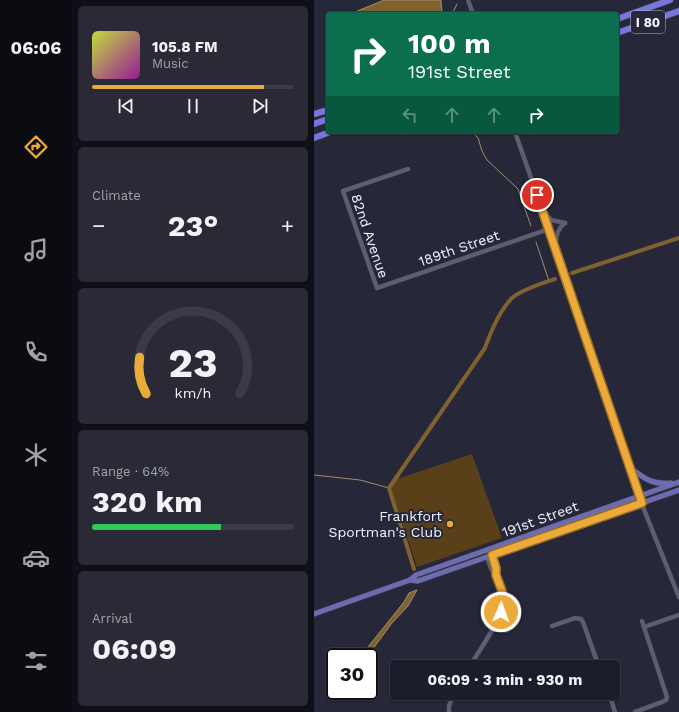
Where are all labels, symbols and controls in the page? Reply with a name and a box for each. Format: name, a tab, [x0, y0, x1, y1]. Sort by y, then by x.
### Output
road number: I 80	[631, 11, 665, 33]
text: 100 m	[408, 27, 491, 60]
icon: right	[342, 28, 394, 80]
text: 06:06	[11, 37, 61, 58]
text: 105.8 FM	[152, 38, 218, 56]
text: Music	[152, 56, 189, 71]
text: 191st Street	[408, 61, 511, 82]
icon: previous	[115, 95, 137, 117]
icon: pause	[182, 95, 204, 117]
icon: next	[249, 95, 271, 117]
icon: left	[399, 104, 421, 126]
icon: ahead	[441, 104, 463, 126]
icon: ahead	[483, 104, 505, 126]
icon: right	[525, 104, 547, 126]
icon: directions	[22, 133, 50, 161]
pin	[520, 178, 554, 212]
icon: arrive	[526, 184, 548, 206]
text: Climate	[92, 188, 141, 203]
street label: 82nd Avenue	[348, 192, 392, 280]
text: 23°	[168, 208, 218, 243]
text: −	[92, 213, 105, 238]
text: +	[281, 213, 294, 238]
street label: 189th Street	[417, 227, 502, 269]
icon: music	[22, 236, 50, 264]
icon: phone	[22, 338, 50, 366]
text: 23	[168, 338, 218, 387]
text: km/h	[175, 385, 211, 401]
icon: climate	[22, 441, 50, 469]
text: Range · 64%	[92, 464, 169, 479]
text: 320 km	[92, 484, 202, 519]
street label: 191st Street	[500, 498, 580, 540]
place label: Frankfort Sportman's Club	[329, 508, 442, 540]
marker: Frankfort Sportman's Club	[445, 519, 455, 529]
icon: car	[22, 544, 50, 572]
position arrow	[480, 591, 522, 633]
text: Arrival	[92, 611, 133, 626]
text: 06:09	[92, 631, 177, 666]
icon: filters	[22, 647, 50, 675]
speed limit sign: 30	[326, 648, 378, 700]
text: 06:09 · 3 min · 930 m	[428, 671, 582, 689]

